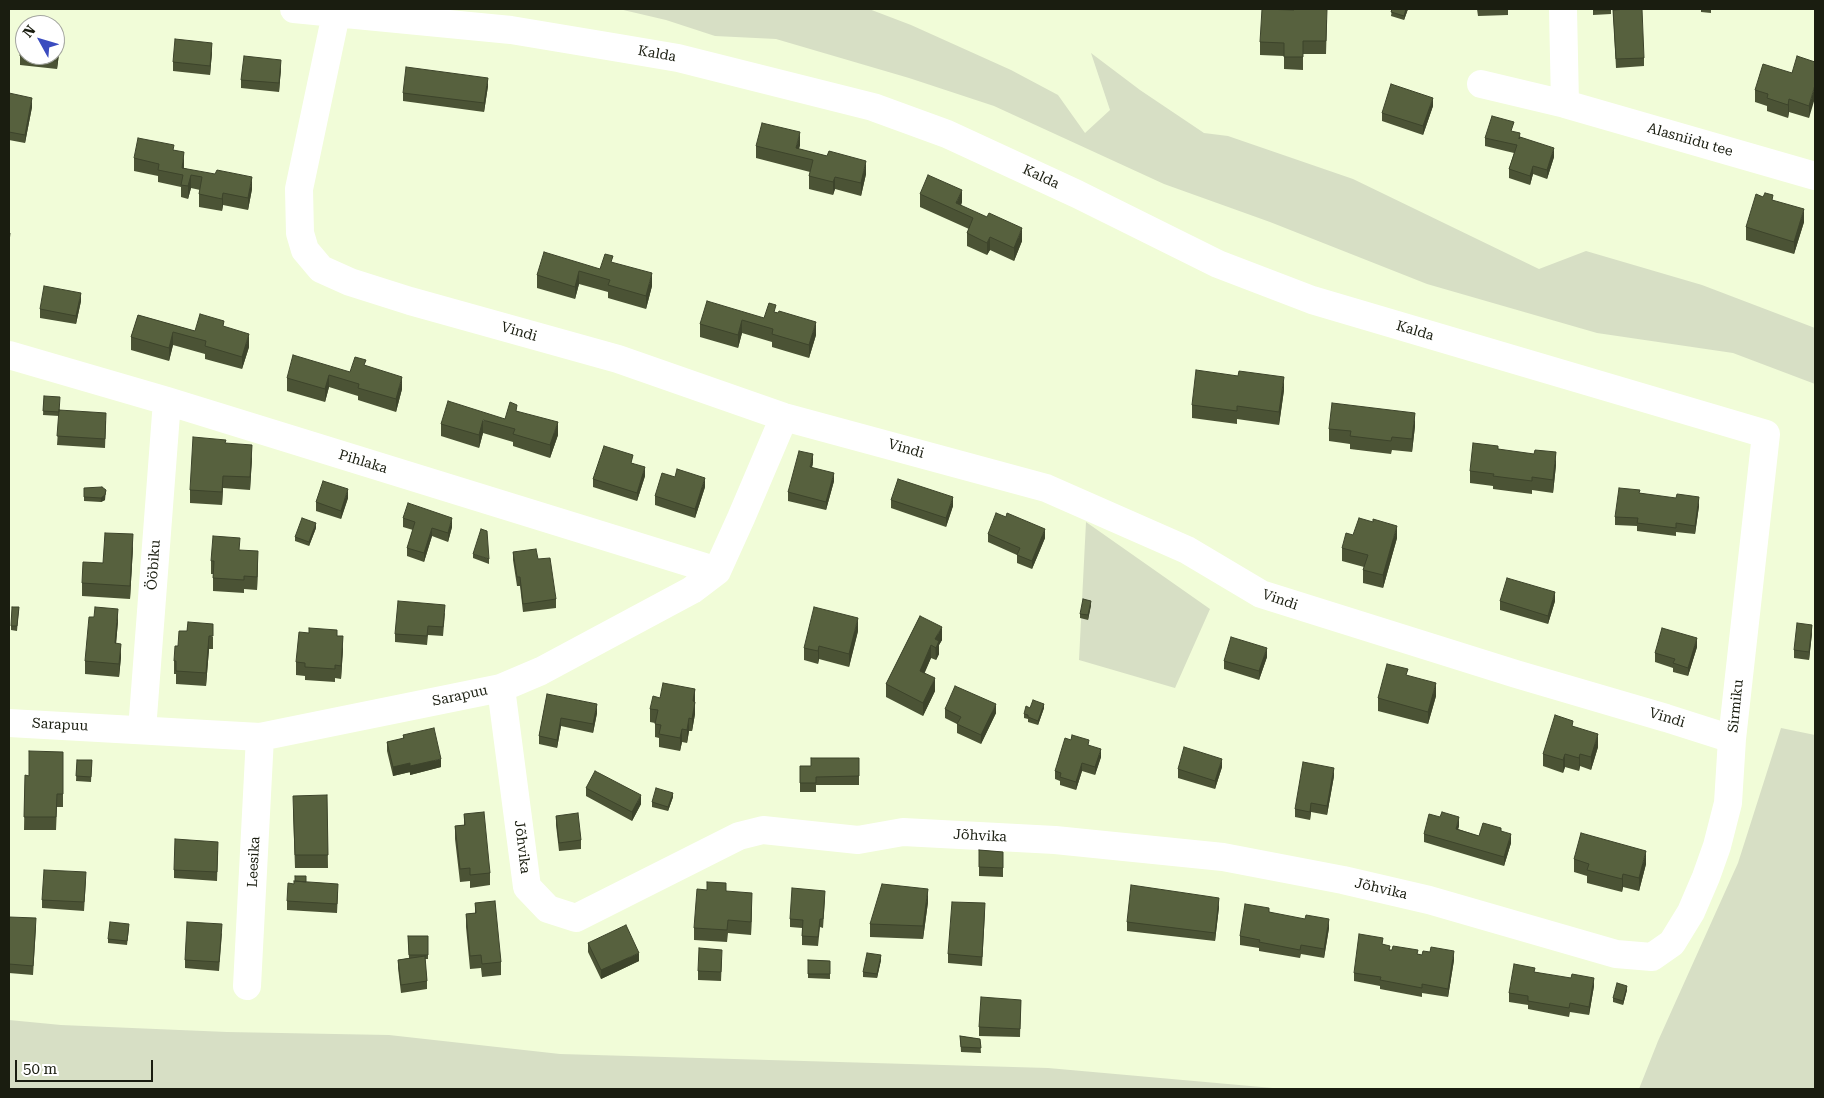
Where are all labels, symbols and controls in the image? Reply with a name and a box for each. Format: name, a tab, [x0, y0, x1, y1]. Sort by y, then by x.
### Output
north arrow	[15, 15, 65, 65]
text: N	[20, 22, 39, 40]
street label: Kalda	[637, 42, 677, 66]
street label: Alasniidu tee	[1645, 120, 1735, 160]
street label: Kalda	[1020, 161, 1062, 193]
street label: Kalda	[1394, 318, 1436, 344]
street label: Vindi	[499, 319, 539, 345]
street label: Vindi	[886, 436, 926, 462]
street label: Pihlaka	[337, 447, 389, 477]
street label: Ööbiku	[144, 539, 164, 591]
street label: Vindi	[1260, 586, 1300, 614]
street label: Sirmiku	[1725, 678, 1747, 734]
street label: Sarapuu	[431, 682, 489, 710]
street label: Vindi	[1647, 705, 1687, 731]
street label: Sarapuu	[31, 715, 89, 735]
street label: Jõhvika	[510, 819, 534, 875]
street label: Jõhvika	[953, 826, 1007, 846]
street label: Leesika	[244, 836, 264, 888]
street label: Jõhvika	[1353, 875, 1409, 903]
scale bar	[18, 1050, 155, 1082]
text: 50 m	[23, 1060, 57, 1078]

